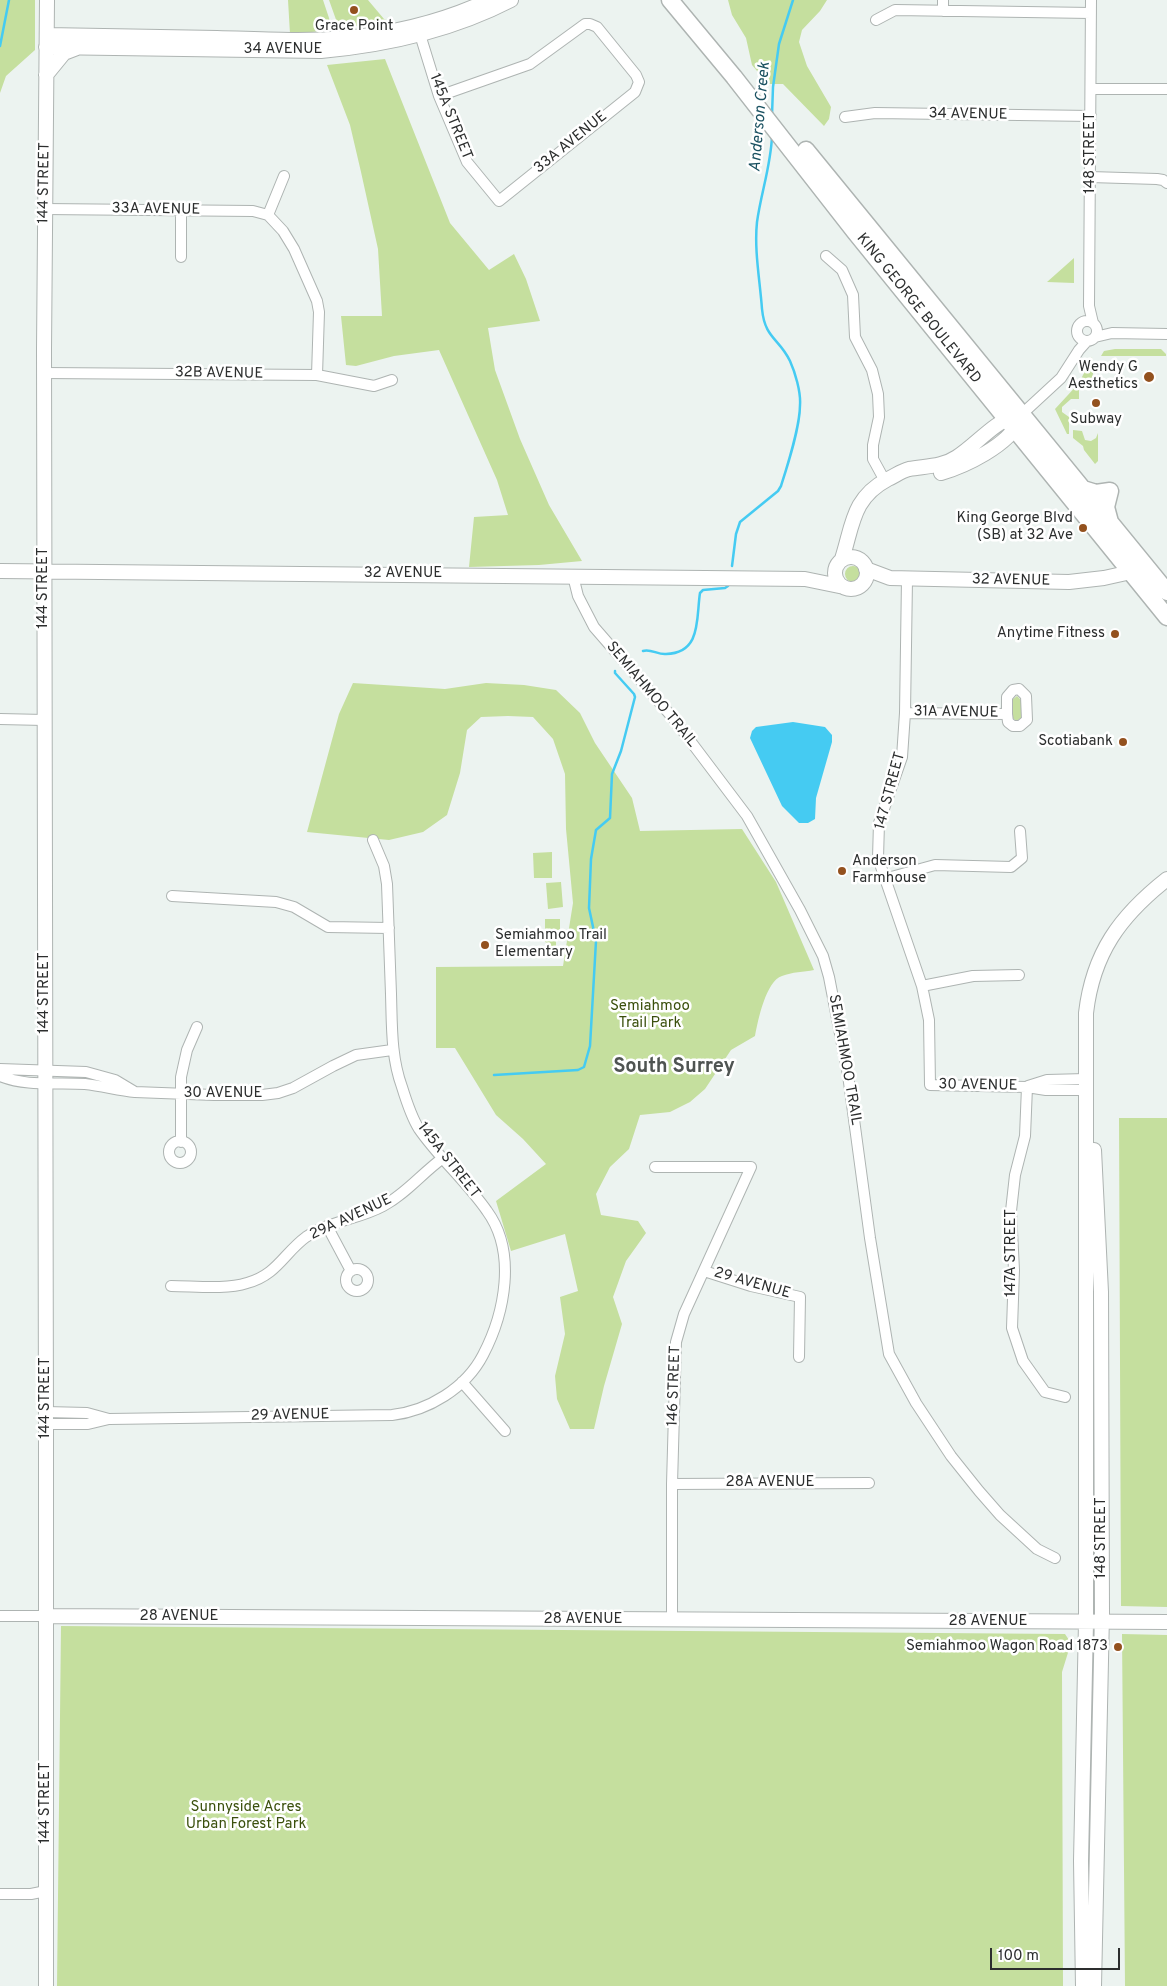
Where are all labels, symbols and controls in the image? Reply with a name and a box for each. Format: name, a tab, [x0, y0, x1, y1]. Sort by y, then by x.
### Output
marker: Grace Point	[348, 4, 360, 16]
place label: Grace Point	[315, 18, 393, 36]
street label: 34 AVENUE	[243, 41, 323, 59]
water label: Anderson Creek	[747, 61, 775, 173]
street label: 145A STREET	[425, 71, 475, 163]
street label: 34 AVENUE	[928, 105, 1008, 125]
street label: 33A AVENUE	[531, 108, 611, 178]
street label: 148 STREET	[1082, 112, 1100, 194]
street label: 144 STREET	[35, 142, 55, 224]
street label: 33A AVENUE	[111, 200, 201, 220]
street label: KING GEORGE BOULEVARD	[852, 230, 984, 388]
place label: Wendy G Aesthetics	[1068, 359, 1138, 394]
street label: 32B AVENUE	[175, 364, 263, 384]
marker: Wendy G Aesthetics	[1142, 370, 1156, 384]
marker: Subway	[1090, 397, 1102, 409]
place label: Subway	[1070, 411, 1122, 429]
place label: King George Blvd (SB) at 32 Ave	[956, 510, 1073, 545]
marker: King George Blvd (SB) at 32 Ave	[1077, 522, 1089, 534]
street label: 144 STREET	[35, 547, 53, 629]
street label: 32 AVENUE	[364, 565, 442, 583]
street label: 32 AVENUE	[972, 571, 1050, 591]
place label: Anytime Fitness	[997, 625, 1105, 643]
marker: Anytime Fitness	[1109, 628, 1121, 640]
street label: SEMIAHMOO TRAIL	[602, 639, 700, 751]
street label: 31A AVENUE	[913, 703, 999, 723]
place label: Scotiabank	[1038, 733, 1113, 751]
marker: Scotiabank	[1117, 736, 1129, 748]
street label: 147 STREET	[872, 750, 910, 832]
place label: Anderson Farmhouse	[852, 853, 926, 888]
marker: Anderson Farmhouse	[836, 865, 848, 877]
place label: Semiahmoo Trail Elementary	[495, 927, 607, 962]
marker: Semiahmoo Trail Elementary	[479, 939, 491, 951]
street label: 144 STREET	[36, 952, 54, 1034]
street label: SEMIAHMOO TRAIL	[824, 993, 864, 1127]
park label: Semiahmoo Trail Park	[610, 998, 690, 1033]
district label: South Surrey	[613, 1056, 735, 1080]
street label: 30 AVENUE	[938, 1076, 1018, 1096]
street label: 30 AVENUE	[183, 1085, 263, 1103]
street label: 145A STREET	[413, 1119, 483, 1203]
street label: 29A AVENUE	[307, 1191, 395, 1245]
street label: 147A STREET	[1003, 1209, 1021, 1297]
street label: 29 AVENUE	[712, 1264, 792, 1304]
street label: 146 STREET	[665, 1345, 685, 1427]
street label: 144 STREET	[37, 1357, 55, 1439]
street label: 29 AVENUE	[250, 1406, 330, 1426]
street label: 28A AVENUE	[725, 1474, 815, 1492]
street label: 148 STREET	[1093, 1497, 1111, 1579]
street label: 28 AVENUE	[139, 1608, 219, 1626]
street label: 28 AVENUE	[543, 1611, 623, 1629]
street label: 28 AVENUE	[948, 1613, 1028, 1631]
place label: Semiahmoo Wagon Road 1873	[906, 1638, 1108, 1656]
marker: Semiahmoo Wagon Road 1873	[1112, 1641, 1124, 1653]
street label: 144 STREET	[37, 1762, 55, 1844]
park label: Sunnyside Acres Urban Forest Park	[186, 1799, 306, 1834]
scale bar	[992, 1938, 1122, 1970]
text: 100 m	[998, 1947, 1039, 1966]

